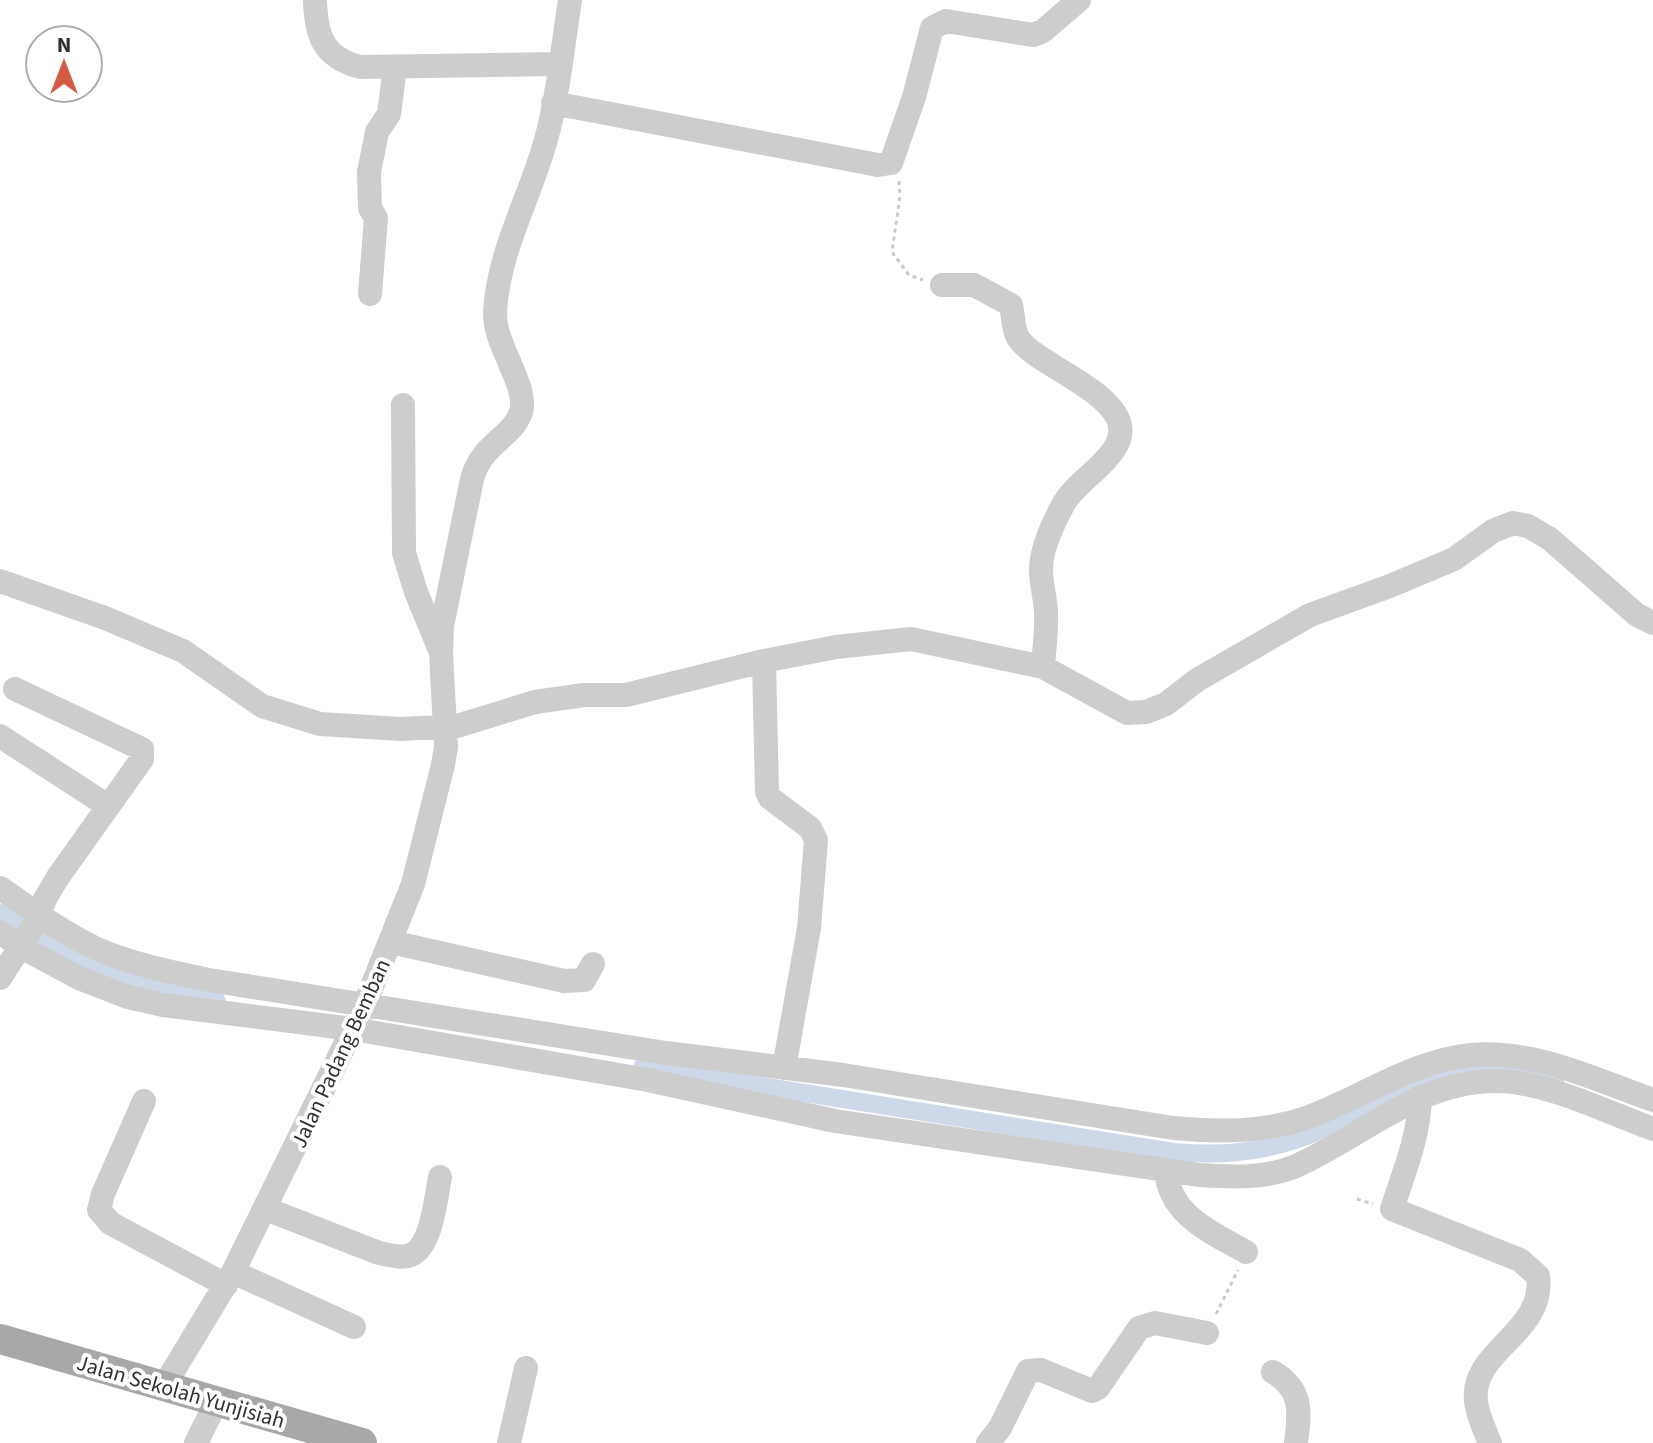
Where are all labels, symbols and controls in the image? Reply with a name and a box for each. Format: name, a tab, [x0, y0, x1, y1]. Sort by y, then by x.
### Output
north arrow	[24, 24, 104, 104]
text: N	[57, 29, 71, 61]
street label: Jalan Padang Bemban	[283, 954, 399, 1153]
street label: Jalan Sekolah Yunjisiah	[73, 1347, 289, 1437]

